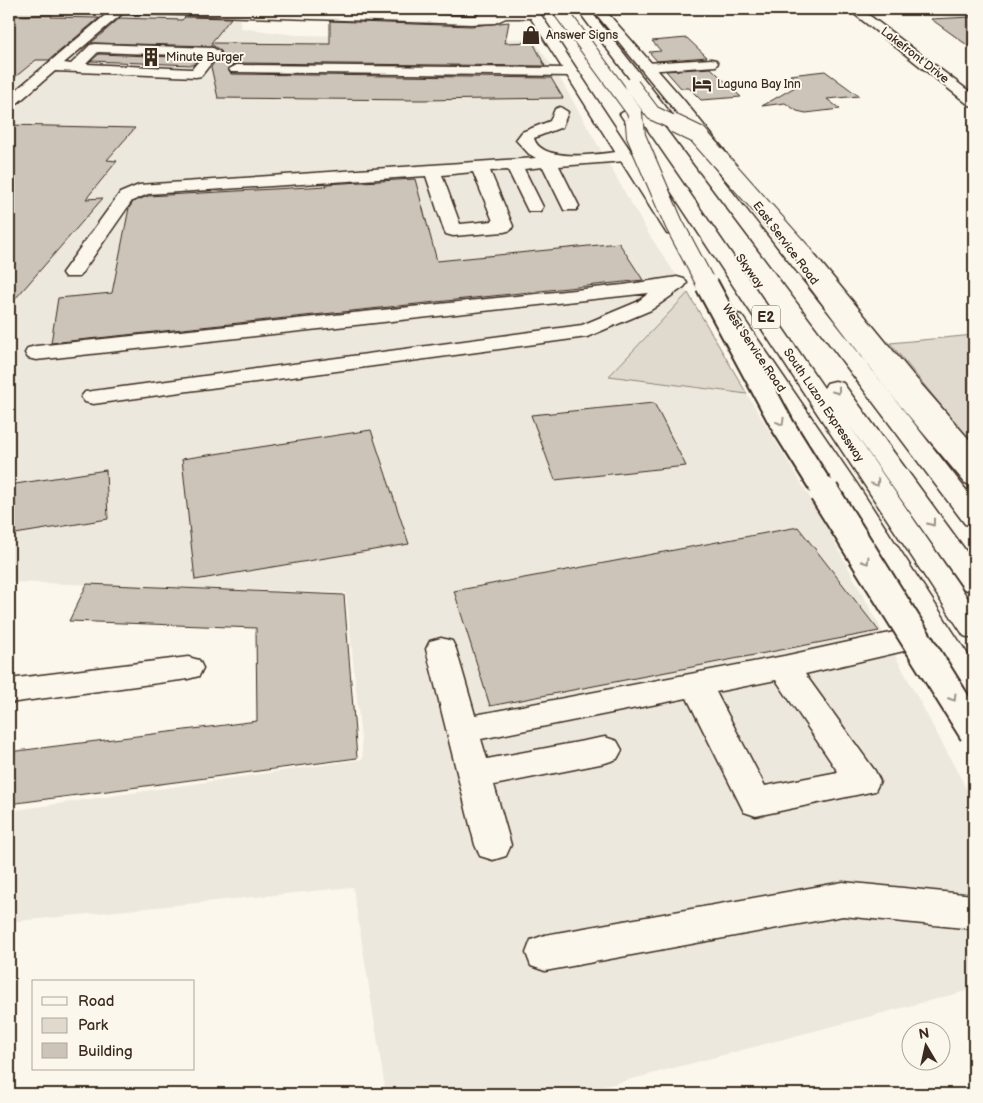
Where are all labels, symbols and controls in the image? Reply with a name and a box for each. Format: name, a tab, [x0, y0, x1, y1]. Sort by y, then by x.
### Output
shop icon: Answer Signs	[520, 24, 542, 46]
street label: Lakefront Drive	[878, 24, 952, 87]
place label: Answer Signs	[546, 28, 618, 43]
building icon: Minute Burger	[140, 46, 162, 68]
place label: Minute Burger	[166, 50, 244, 65]
hotel icon: Laguna Bay Inn	[691, 73, 713, 95]
place label: Laguna Bay Inn	[717, 77, 801, 92]
street label: East Service Road	[749, 199, 822, 288]
street label: Skyway	[732, 251, 767, 292]
street label: West Service Road	[719, 301, 789, 395]
road number: E2	[752, 306, 780, 328]
street label: South Luzon Expressway	[780, 346, 868, 465]
one-way arrow	[831, 386, 840, 395]
one-way arrow	[775, 417, 785, 426]
one-way arrow	[870, 478, 880, 487]
one-way arrow	[926, 517, 935, 527]
one-way arrow	[860, 555, 869, 565]
one-way arrow	[946, 693, 956, 702]
legend	[32, 980, 195, 1070]
text: Road	[78, 992, 114, 1011]
text: Park	[78, 1016, 109, 1035]
north arrow	[900, 1020, 950, 1070]
text: N	[918, 1024, 931, 1043]
text: Building	[78, 1042, 133, 1061]

